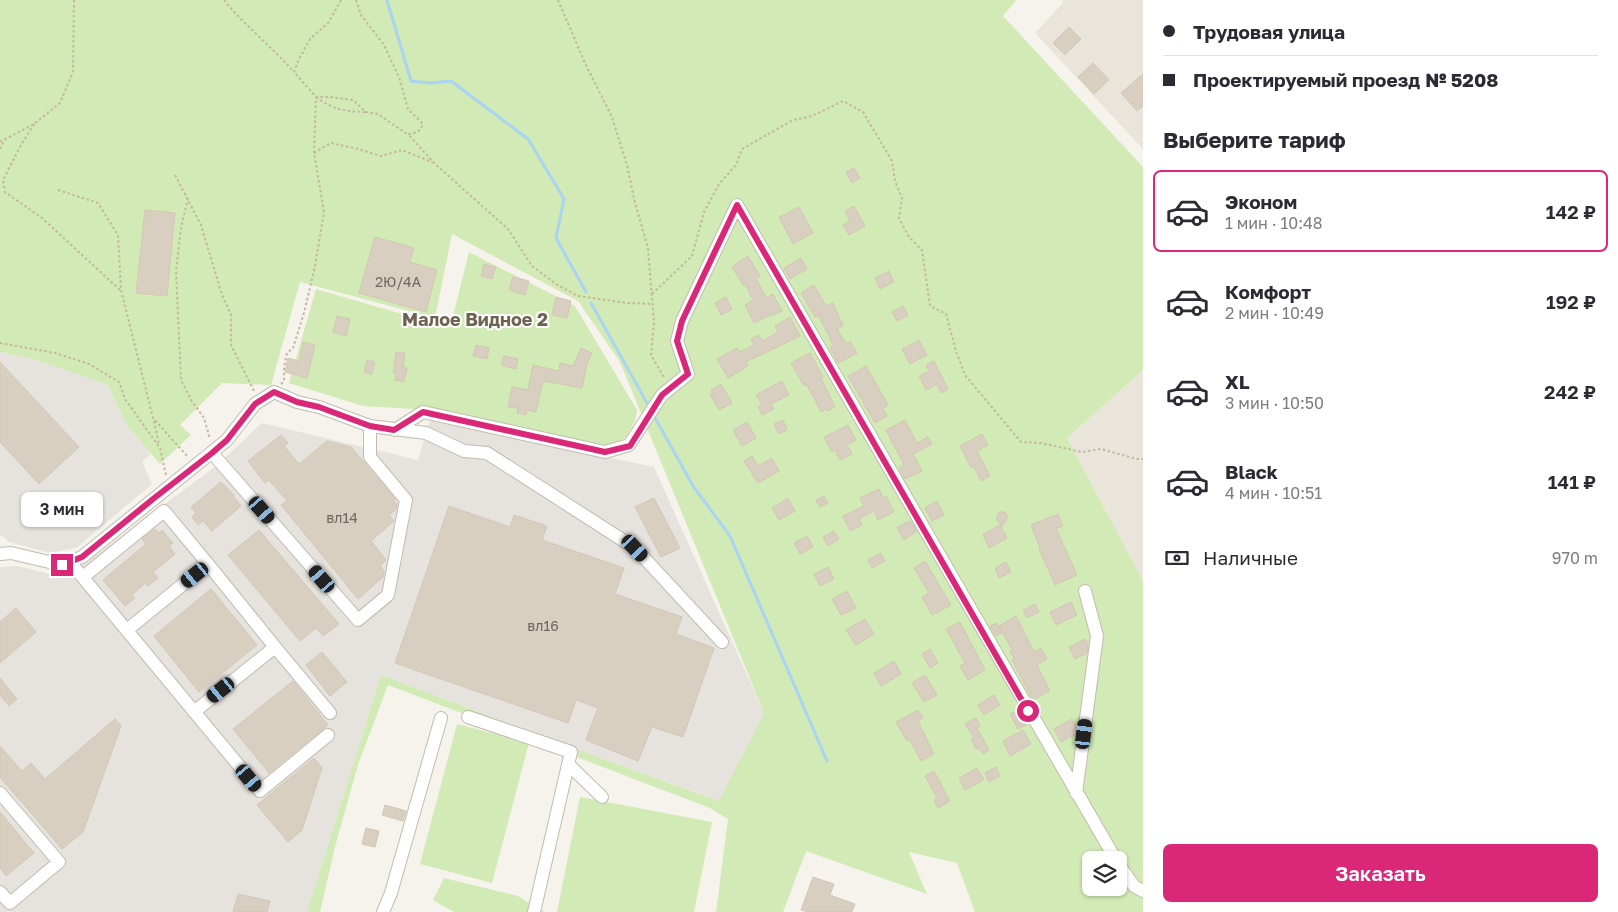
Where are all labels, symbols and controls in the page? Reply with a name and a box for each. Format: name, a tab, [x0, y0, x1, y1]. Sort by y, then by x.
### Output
text: Трудовая улица	[1193, 20, 1345, 43]
text: Проектируемый проезд № 5208	[1193, 68, 1498, 91]
text: Выберите тариф	[1163, 126, 1346, 153]
icon: car	[1165, 189, 1210, 234]
text: Эконом	[1225, 190, 1297, 213]
text: 142 ₽	[1546, 200, 1596, 223]
text: 1 мин · 10:48	[1225, 213, 1323, 233]
house number: 2Ю/4А	[375, 273, 422, 290]
icon: car	[1165, 279, 1210, 324]
text: Комфорт	[1225, 280, 1311, 303]
text: 192 ₽	[1546, 290, 1596, 313]
text: 2 мин · 10:49	[1225, 303, 1324, 323]
district label: Малое Видное 2	[402, 308, 548, 330]
icon: car	[1165, 369, 1210, 414]
text: XL	[1225, 370, 1250, 393]
text: 242 ₽	[1544, 380, 1596, 403]
text: 3 мин · 10:50	[1225, 393, 1324, 413]
icon: car	[1165, 459, 1210, 504]
text: Black	[1225, 460, 1278, 483]
text: 141 ₽	[1548, 470, 1596, 493]
text: 4 мин · 10:51	[1225, 483, 1322, 503]
callout: 3 мин	[21, 492, 103, 528]
car	[246, 494, 277, 526]
text: 3 мин	[40, 499, 84, 519]
house number: вл14	[326, 509, 358, 526]
car	[619, 532, 650, 564]
icon: cash	[1163, 544, 1191, 572]
text: Наличные	[1203, 546, 1298, 569]
text: 970 m	[1552, 548, 1598, 568]
route end	[51, 554, 73, 576]
car	[178, 560, 211, 590]
car	[306, 563, 337, 595]
house number: вл16	[527, 617, 559, 634]
car	[204, 675, 237, 705]
route start	[1017, 700, 1039, 722]
car	[1074, 718, 1093, 750]
car	[233, 762, 264, 794]
button: Заказать	[1163, 844, 1598, 902]
map controls	[1082, 851, 1127, 896]
button: layers	[1082, 851, 1127, 896]

